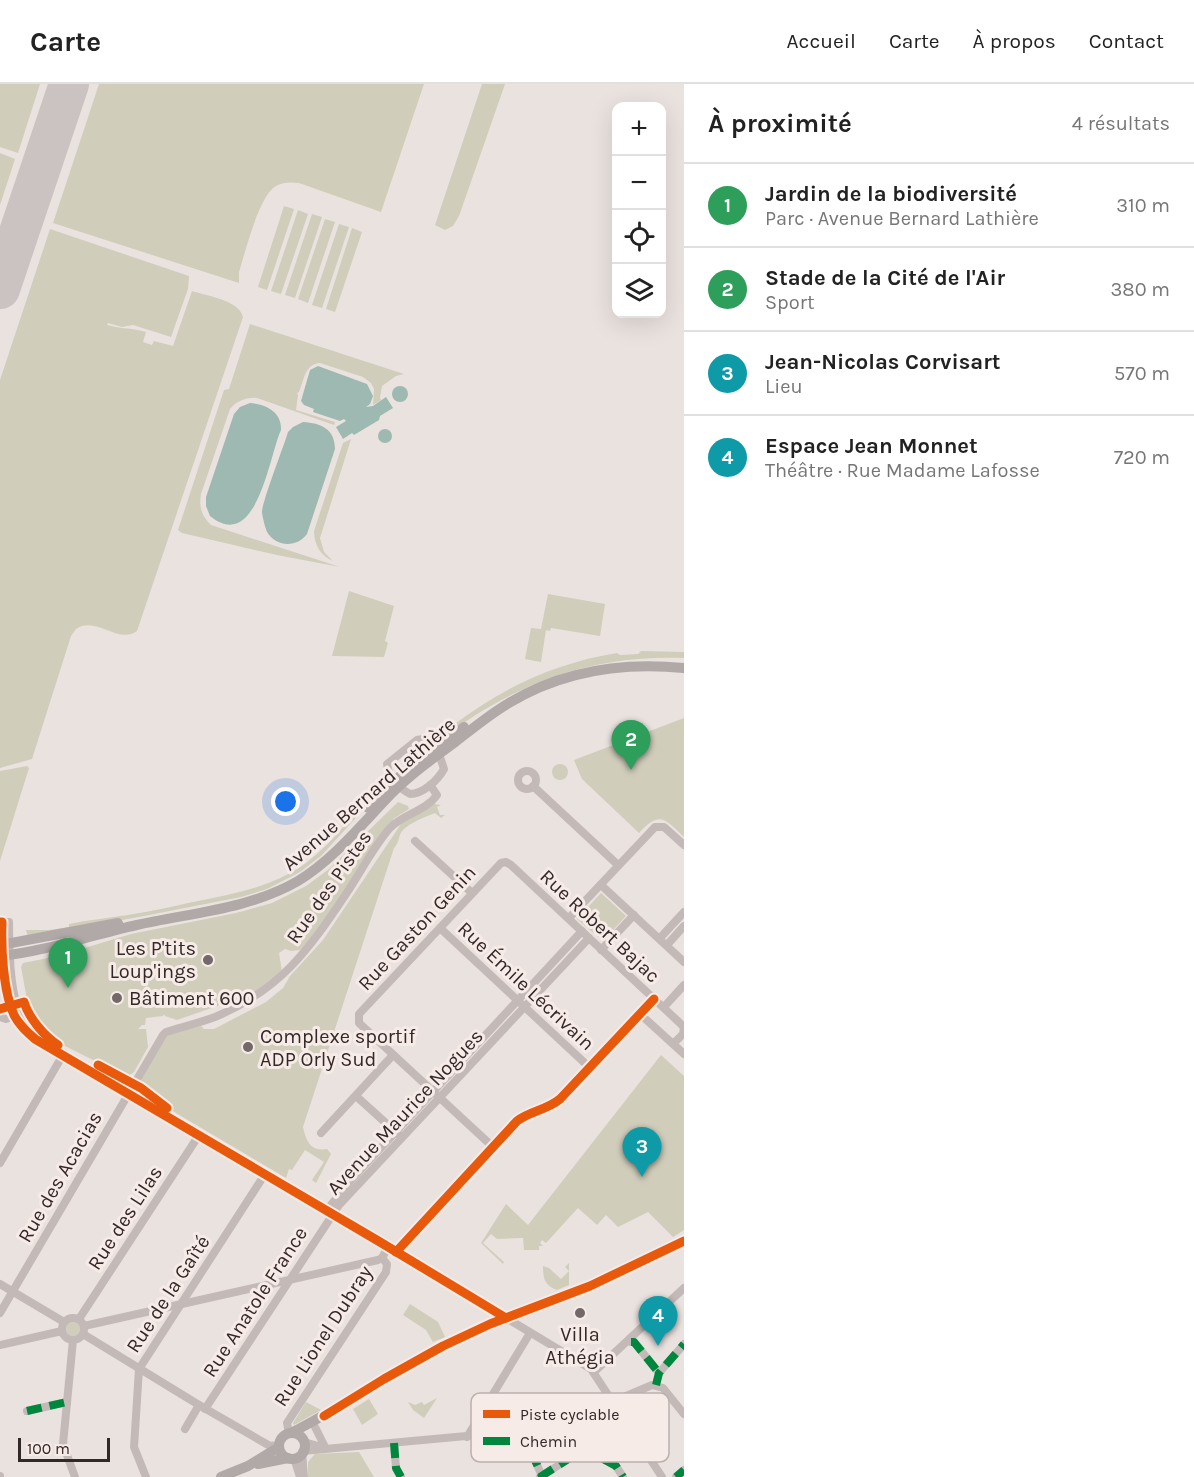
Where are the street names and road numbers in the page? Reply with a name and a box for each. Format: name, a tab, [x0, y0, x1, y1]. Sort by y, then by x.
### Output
street label: Avenue Bernard Lathière	[278, 713, 460, 875]
street label: Rue des Pistes	[282, 826, 376, 948]
street label: Rue Gaston Genin	[353, 861, 481, 995]
street label: Rue Robert Bajac	[535, 865, 665, 987]
street label: Rue Émile Lécrivain	[453, 916, 600, 1055]
street label: Avenue Maurice Nogues	[322, 1024, 488, 1200]
street label: Rue des Acacias	[13, 1107, 107, 1247]
street label: Rue des Lilas	[83, 1162, 167, 1274]
street label: Rue Anatole France	[198, 1223, 312, 1381]
street label: Rue de la Gaîté	[122, 1231, 214, 1357]
street label: Rue Lionel Dubray	[269, 1261, 377, 1411]

